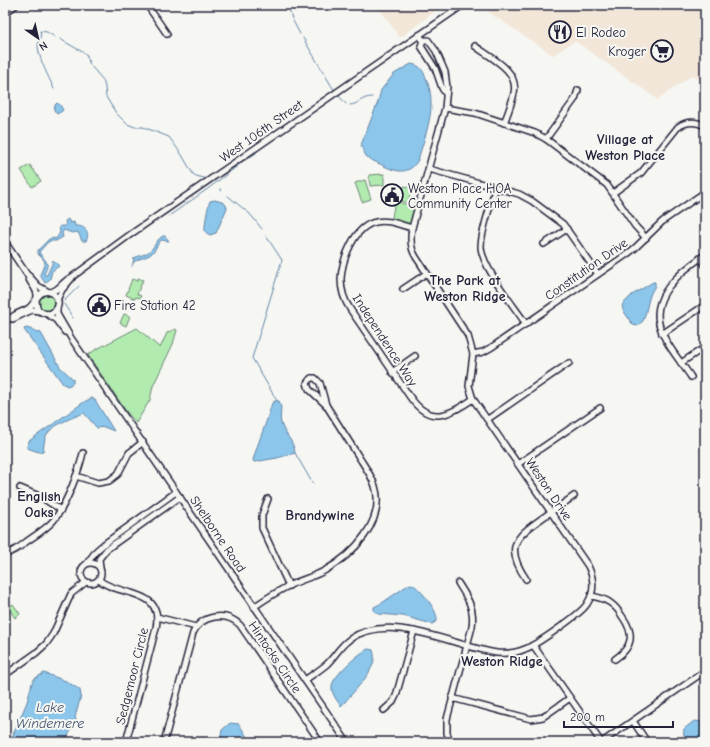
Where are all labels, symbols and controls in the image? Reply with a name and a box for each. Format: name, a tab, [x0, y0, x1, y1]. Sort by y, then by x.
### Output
north arrow	[18, 18, 58, 58]
restaurant icon: El Rodeo	[547, 19, 573, 45]
place label: El Rodeo	[576, 25, 626, 40]
text: N	[37, 38, 50, 53]
supermarket icon: Kroger	[649, 38, 675, 64]
place label: Kroger	[608, 44, 647, 59]
street label: West 106th Street	[217, 96, 307, 165]
district label: Village at Weston Place	[585, 131, 665, 164]
place label: Weston Place HOA Community Center	[408, 181, 513, 211]
public building icon: Weston Place HOA Community Center	[379, 182, 405, 208]
street label: Constitution Drive	[542, 235, 631, 303]
district label: The Park at Weston Ridge	[424, 272, 506, 305]
street label: Independence Way	[350, 291, 421, 389]
public building icon: Fire Station 42	[86, 292, 112, 318]
place label: Fire Station 42	[114, 298, 196, 313]
street label: Weston Drive	[523, 455, 576, 523]
district label: English Oaks	[17, 488, 61, 521]
street label: Shelborne Road	[187, 493, 249, 575]
district label: Brandywine	[286, 507, 355, 524]
street label: Hintocks Circle	[245, 618, 305, 696]
street label: Sedgemoor Circle	[113, 626, 151, 726]
district label: Weston Ridge	[461, 653, 543, 670]
water label: Lake Windemere	[16, 699, 84, 732]
scale bar	[564, 703, 673, 729]
text: 200 m	[570, 710, 605, 724]

